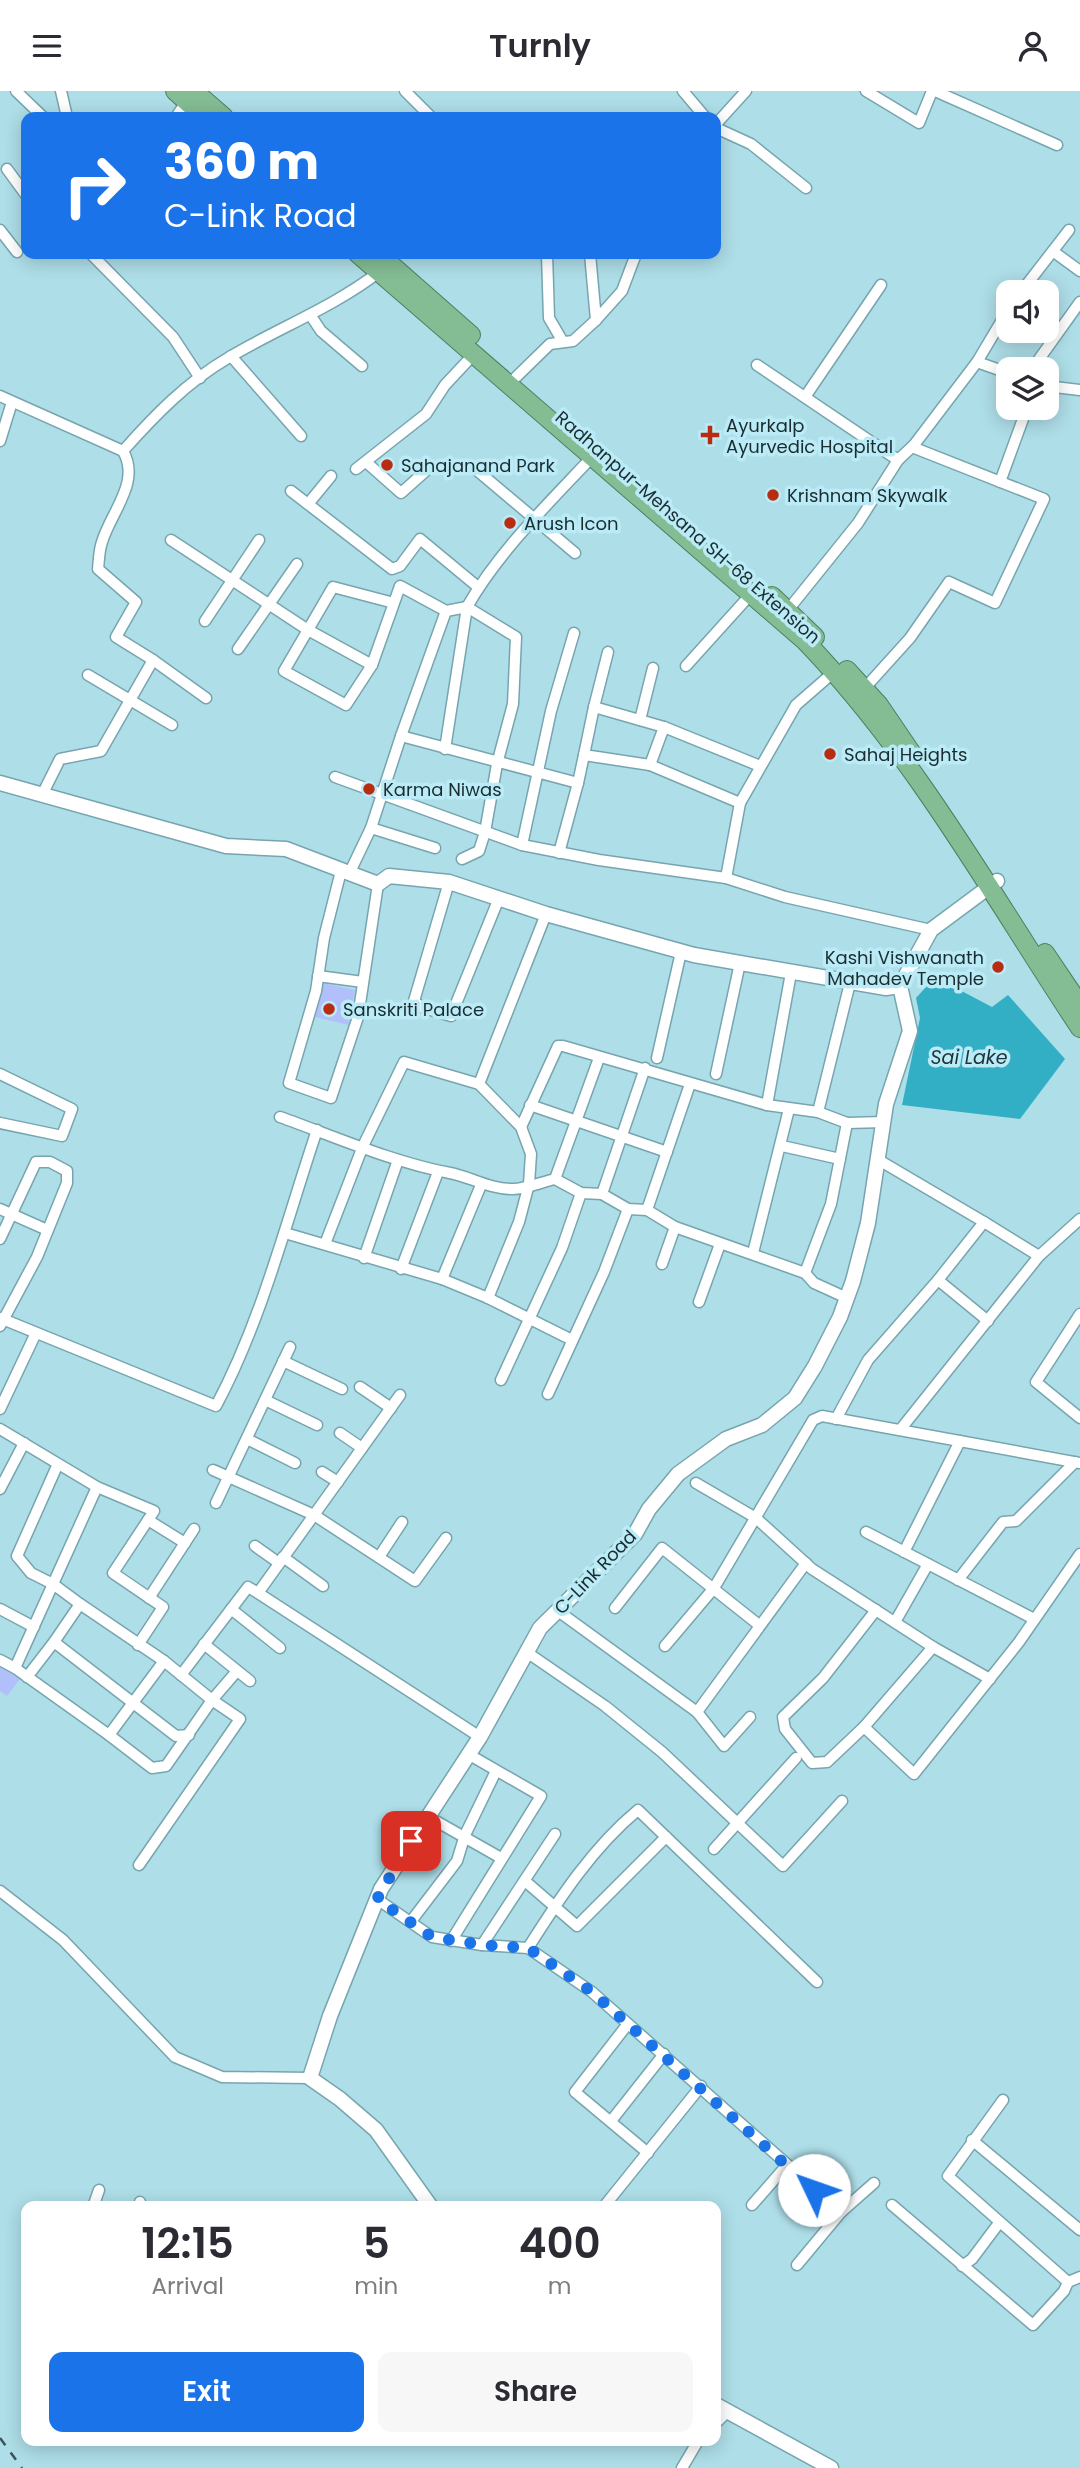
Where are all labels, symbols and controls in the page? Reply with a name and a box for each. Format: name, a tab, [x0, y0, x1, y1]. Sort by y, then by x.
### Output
text: Turnly	[489, 23, 591, 68]
icon: menu	[28, 27, 66, 65]
icon: person	[1014, 27, 1052, 65]
text: 360 m	[164, 128, 319, 196]
icon: right	[49, 140, 140, 231]
text: C-Link Road	[164, 193, 357, 238]
map controls	[996, 280, 1059, 420]
button: sound	[996, 280, 1059, 343]
button: layers	[996, 357, 1059, 420]
street label: Radhanpur-Mehsana SH-68 Extension	[550, 405, 826, 649]
place label: Ayurkalp Ayurvedic Hospital	[726, 413, 893, 459]
marker: Ayurkalp Ayurvedic Hospital	[700, 425, 720, 445]
place label: Sahajanand Park	[401, 453, 556, 478]
marker: Sahajanand Park	[379, 457, 395, 473]
place label: Krishnam Skywalk	[787, 483, 948, 508]
marker: Krishnam Skywalk	[765, 487, 781, 503]
place label: Arush Icon	[524, 511, 618, 536]
marker: Arush Icon	[502, 515, 518, 531]
place label: Sahaj Heights	[844, 742, 967, 767]
marker: Sahaj Heights	[822, 746, 838, 762]
place label: Karma Niwas	[383, 777, 502, 802]
marker: Karma Niwas	[361, 781, 377, 797]
place label: Kashi Vishwanath Mahadev Temple	[825, 945, 984, 991]
marker: Kashi Vishwanath Mahadev Temple	[990, 959, 1006, 975]
place label: Sanskriti Palace	[343, 997, 484, 1022]
marker: Sanskriti Palace	[321, 1001, 337, 1017]
water label: Sai Lake	[931, 1044, 1008, 1071]
street label: C-Link Road	[548, 1524, 642, 1620]
pin	[381, 1811, 441, 1871]
icon: arrive	[392, 1822, 430, 1860]
position arrow	[777, 2153, 851, 2227]
text: 12:15	[141, 2214, 234, 2273]
text: 5	[363, 2214, 390, 2273]
text: 400	[519, 2214, 601, 2273]
text: Arrival	[151, 2270, 224, 2302]
text: min	[354, 2270, 398, 2302]
text: m	[548, 2270, 572, 2302]
button: Exit	[49, 2352, 364, 2432]
button: Share	[378, 2352, 693, 2432]

